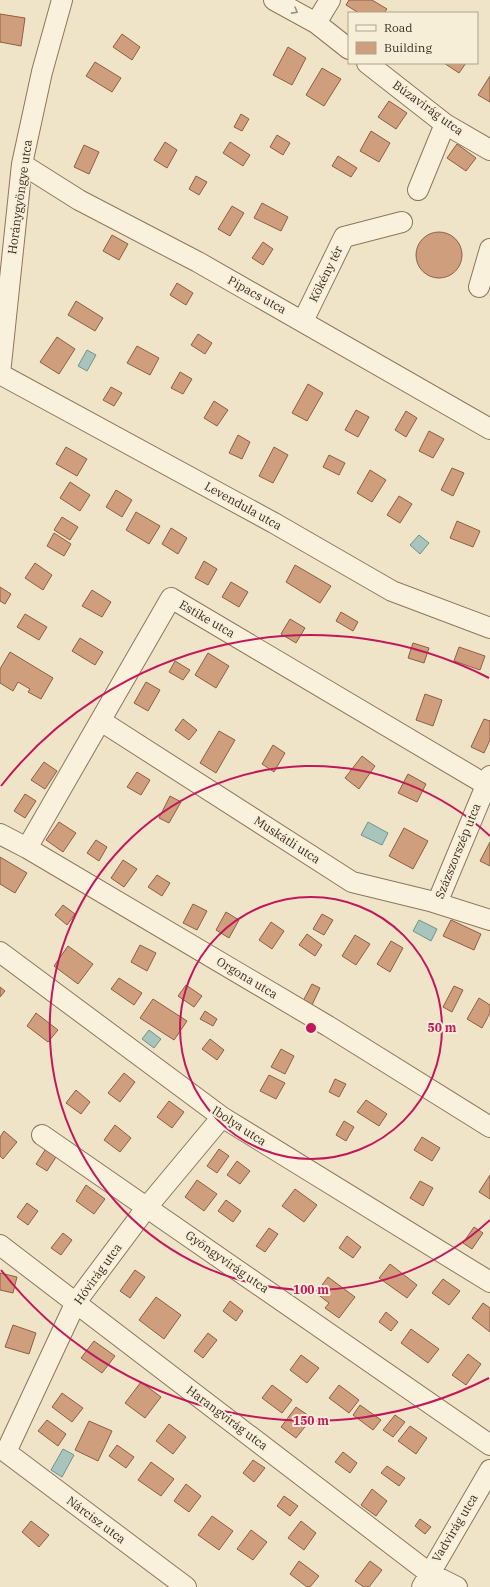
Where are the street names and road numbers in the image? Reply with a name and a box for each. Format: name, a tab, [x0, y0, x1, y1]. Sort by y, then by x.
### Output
street label: Búzavirág utca	[390, 77, 467, 138]
street label: Horánygyöngye utca	[4, 138, 35, 255]
street label: Kökény tér	[305, 243, 346, 304]
street label: Pipacs utca	[225, 272, 289, 317]
street label: Levendula utca	[202, 478, 285, 533]
street label: Estike utca	[177, 597, 238, 641]
street label: Százszorszép utca	[432, 800, 484, 901]
street label: Muskátli utca	[251, 813, 324, 867]
street label: Orgona utca	[214, 953, 281, 1002]
street label: Ibolya utca	[209, 1102, 270, 1149]
street label: Gyöngyvirág utca	[183, 1227, 272, 1296]
street label: Hóvirág utca	[70, 1240, 125, 1307]
street label: Harangvirág utca	[184, 1382, 271, 1453]
street label: Vadvirág utca	[428, 1491, 481, 1564]
street label: Nárcisz utca	[64, 1493, 129, 1547]

